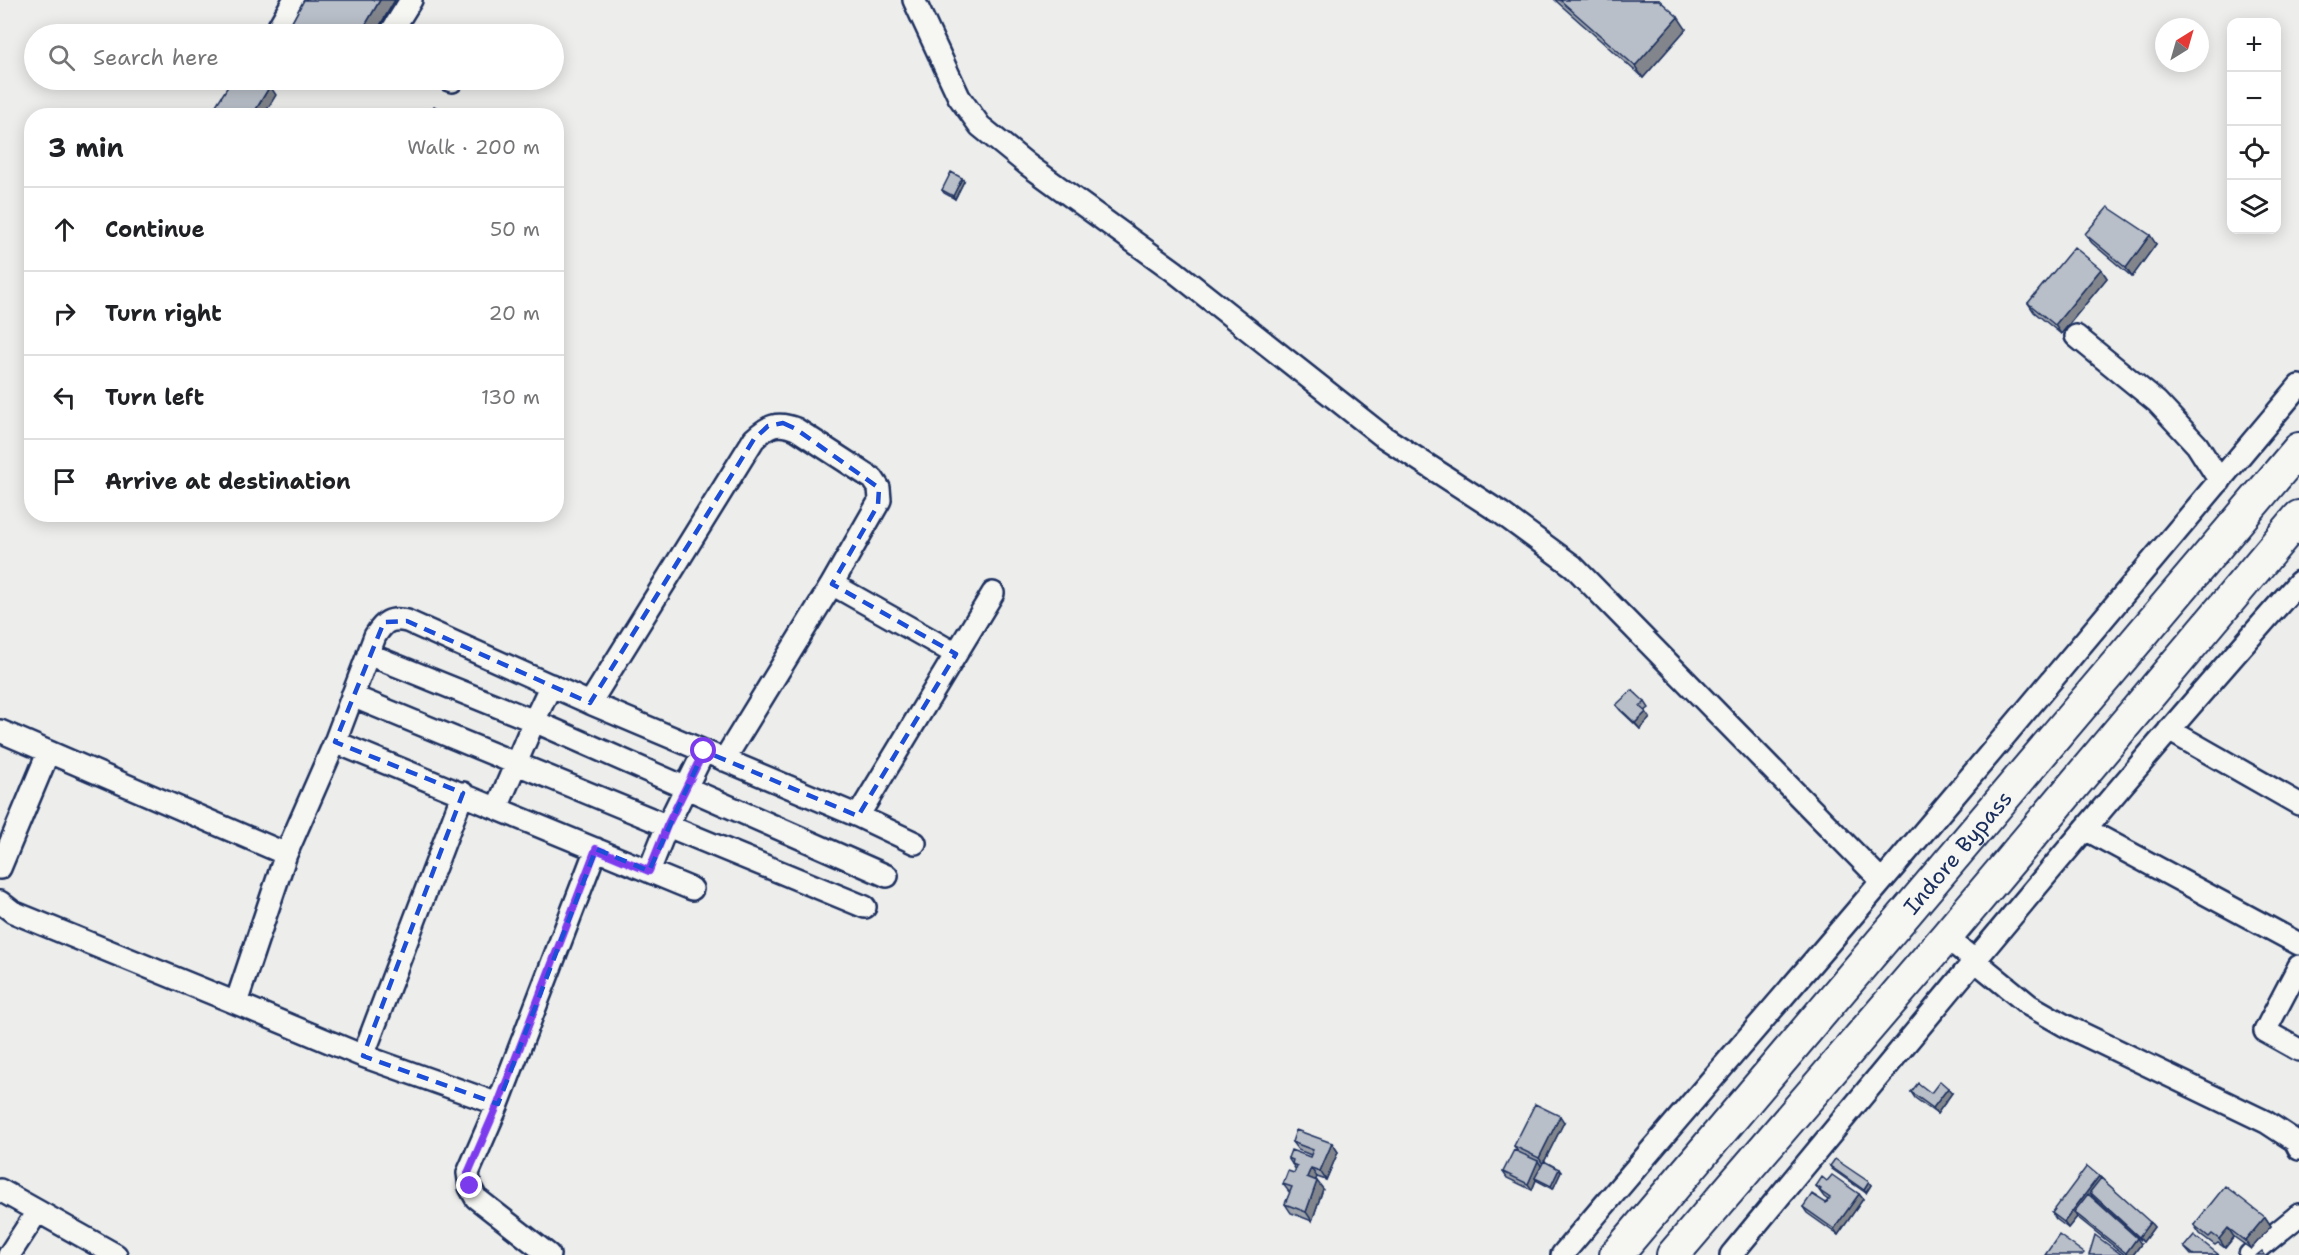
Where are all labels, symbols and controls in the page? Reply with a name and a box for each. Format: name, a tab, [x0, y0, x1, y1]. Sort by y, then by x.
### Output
north arrow	[2155, 18, 2209, 72]
map controls	[2227, 18, 2281, 234]
button: +	[2227, 18, 2281, 72]
search box	[24, 24, 564, 90]
icon: search	[45, 41, 78, 74]
text: Search here	[93, 43, 219, 72]
button: −	[2227, 72, 2281, 126]
button: locate	[2227, 126, 2281, 180]
text: 3 min	[48, 130, 124, 165]
text: Walk · 200 m	[407, 134, 540, 160]
button: layers	[2227, 180, 2281, 234]
icon: ahead	[48, 213, 81, 246]
text: Continue	[105, 215, 205, 244]
text: 50 m	[490, 216, 540, 242]
icon: right	[48, 297, 81, 330]
text: Turn right	[105, 299, 222, 328]
text: 20 m	[489, 300, 540, 326]
icon: left	[48, 381, 81, 414]
text: Turn left	[105, 383, 204, 412]
text: 130 m	[481, 384, 540, 410]
icon: arrive	[48, 465, 81, 498]
text: Arrive at destination	[105, 467, 351, 496]
route start	[690, 737, 716, 763]
street label: Indore Bypass	[1897, 784, 2018, 920]
route end	[456, 1172, 482, 1198]

